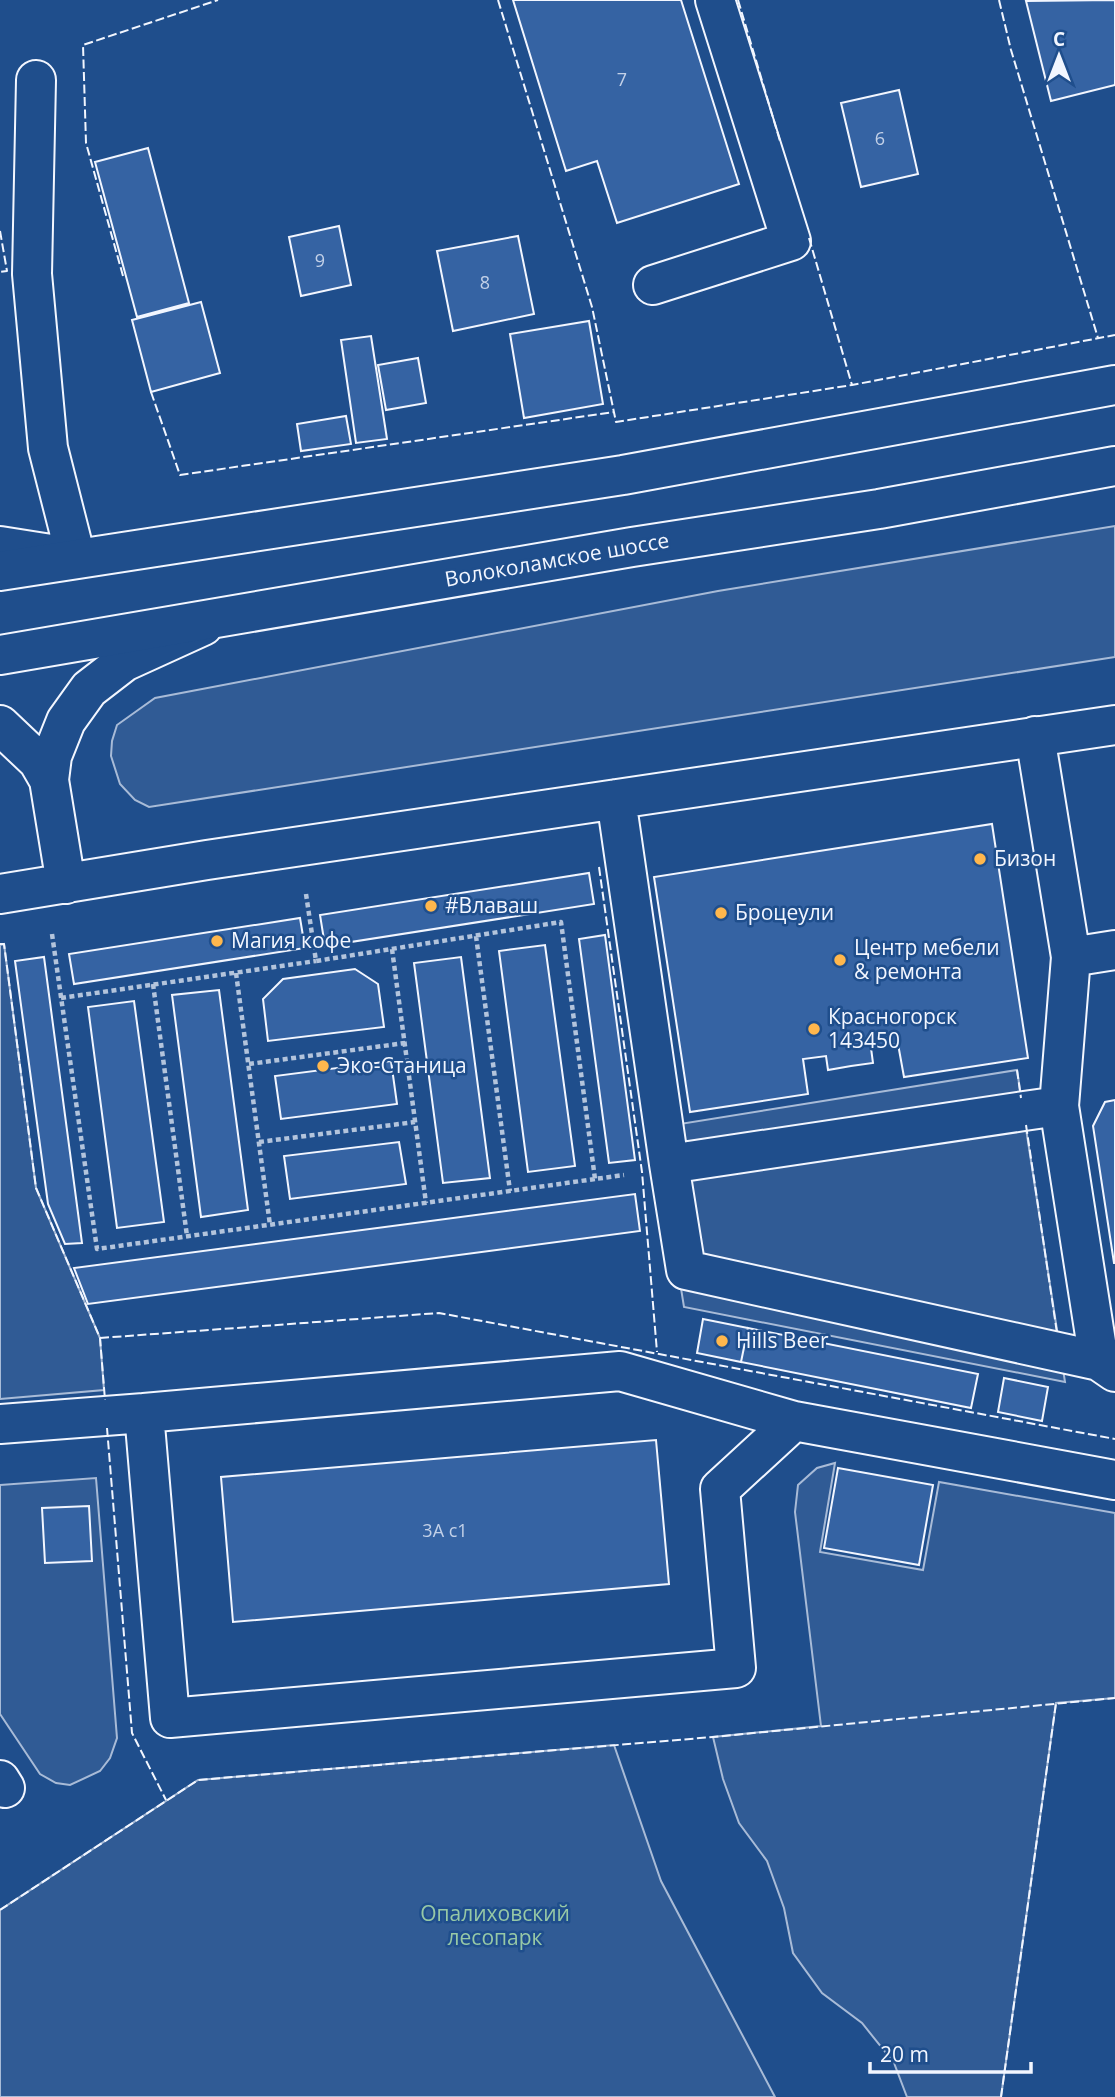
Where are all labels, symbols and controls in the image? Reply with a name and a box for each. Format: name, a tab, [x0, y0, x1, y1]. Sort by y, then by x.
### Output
north arrow	[1024, 21, 1094, 91]
text: С	[1053, 26, 1065, 52]
house number: 7	[617, 67, 627, 91]
house number: 6	[875, 126, 885, 150]
house number: 9	[315, 248, 325, 272]
house number: 8	[480, 270, 490, 294]
street label: Волоколамское шоссе	[442, 525, 671, 593]
place label: Бизон	[994, 844, 1056, 872]
marker: Бизон	[972, 851, 988, 867]
place label: #Влаваш	[445, 891, 538, 919]
marker: #Влаваш	[423, 898, 439, 914]
place label: Броцеули	[735, 898, 834, 926]
marker: Броцеули	[713, 905, 729, 921]
place label: Магия кофе	[231, 926, 351, 954]
marker: Магия кофе	[209, 933, 225, 949]
place label: Центр мебели & ремонта	[854, 933, 1000, 985]
marker: Центр мебели & ремонта	[832, 952, 848, 968]
place label: Красногорск 143450	[828, 1002, 957, 1054]
marker: Красногорск 143450	[806, 1021, 822, 1037]
place label: Эко-Станица	[337, 1051, 467, 1079]
marker: Эко-Станица	[315, 1058, 331, 1074]
place label: Hills Beer	[736, 1326, 829, 1354]
marker: Hills Beer	[714, 1333, 730, 1349]
house number: 3А с1	[422, 1518, 468, 1542]
park label: Опалиховский лесопарк	[420, 1899, 570, 1951]
scale bar	[870, 2030, 1031, 2074]
text: 20 m	[880, 2040, 929, 2068]

